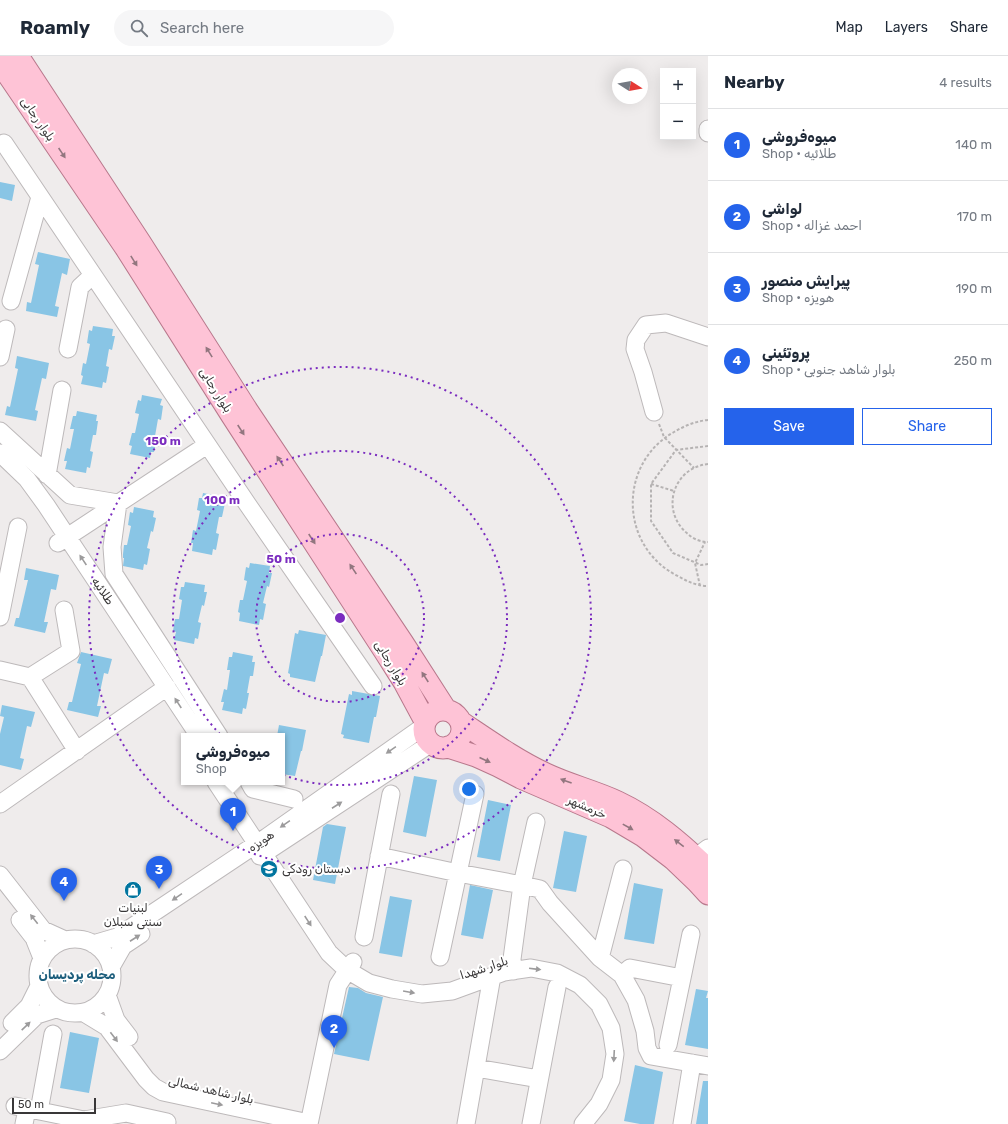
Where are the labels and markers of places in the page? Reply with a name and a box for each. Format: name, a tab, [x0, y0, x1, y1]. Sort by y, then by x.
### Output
centre of rings	[333, 611, 347, 625]
pin: 1	[220, 798, 246, 831]
pin: 3	[146, 856, 172, 889]
school or university icon: دبستان رودکی	[259, 859, 279, 879]
place label: دبستان رودکی	[282, 862, 351, 877]
pin: 4	[51, 868, 77, 901]
shop icon: لبنیات سنتی سبلان	[123, 880, 143, 900]
place label: لبنیات سنتی سبلان	[104, 901, 162, 930]
pin: 2	[321, 1015, 347, 1048]

